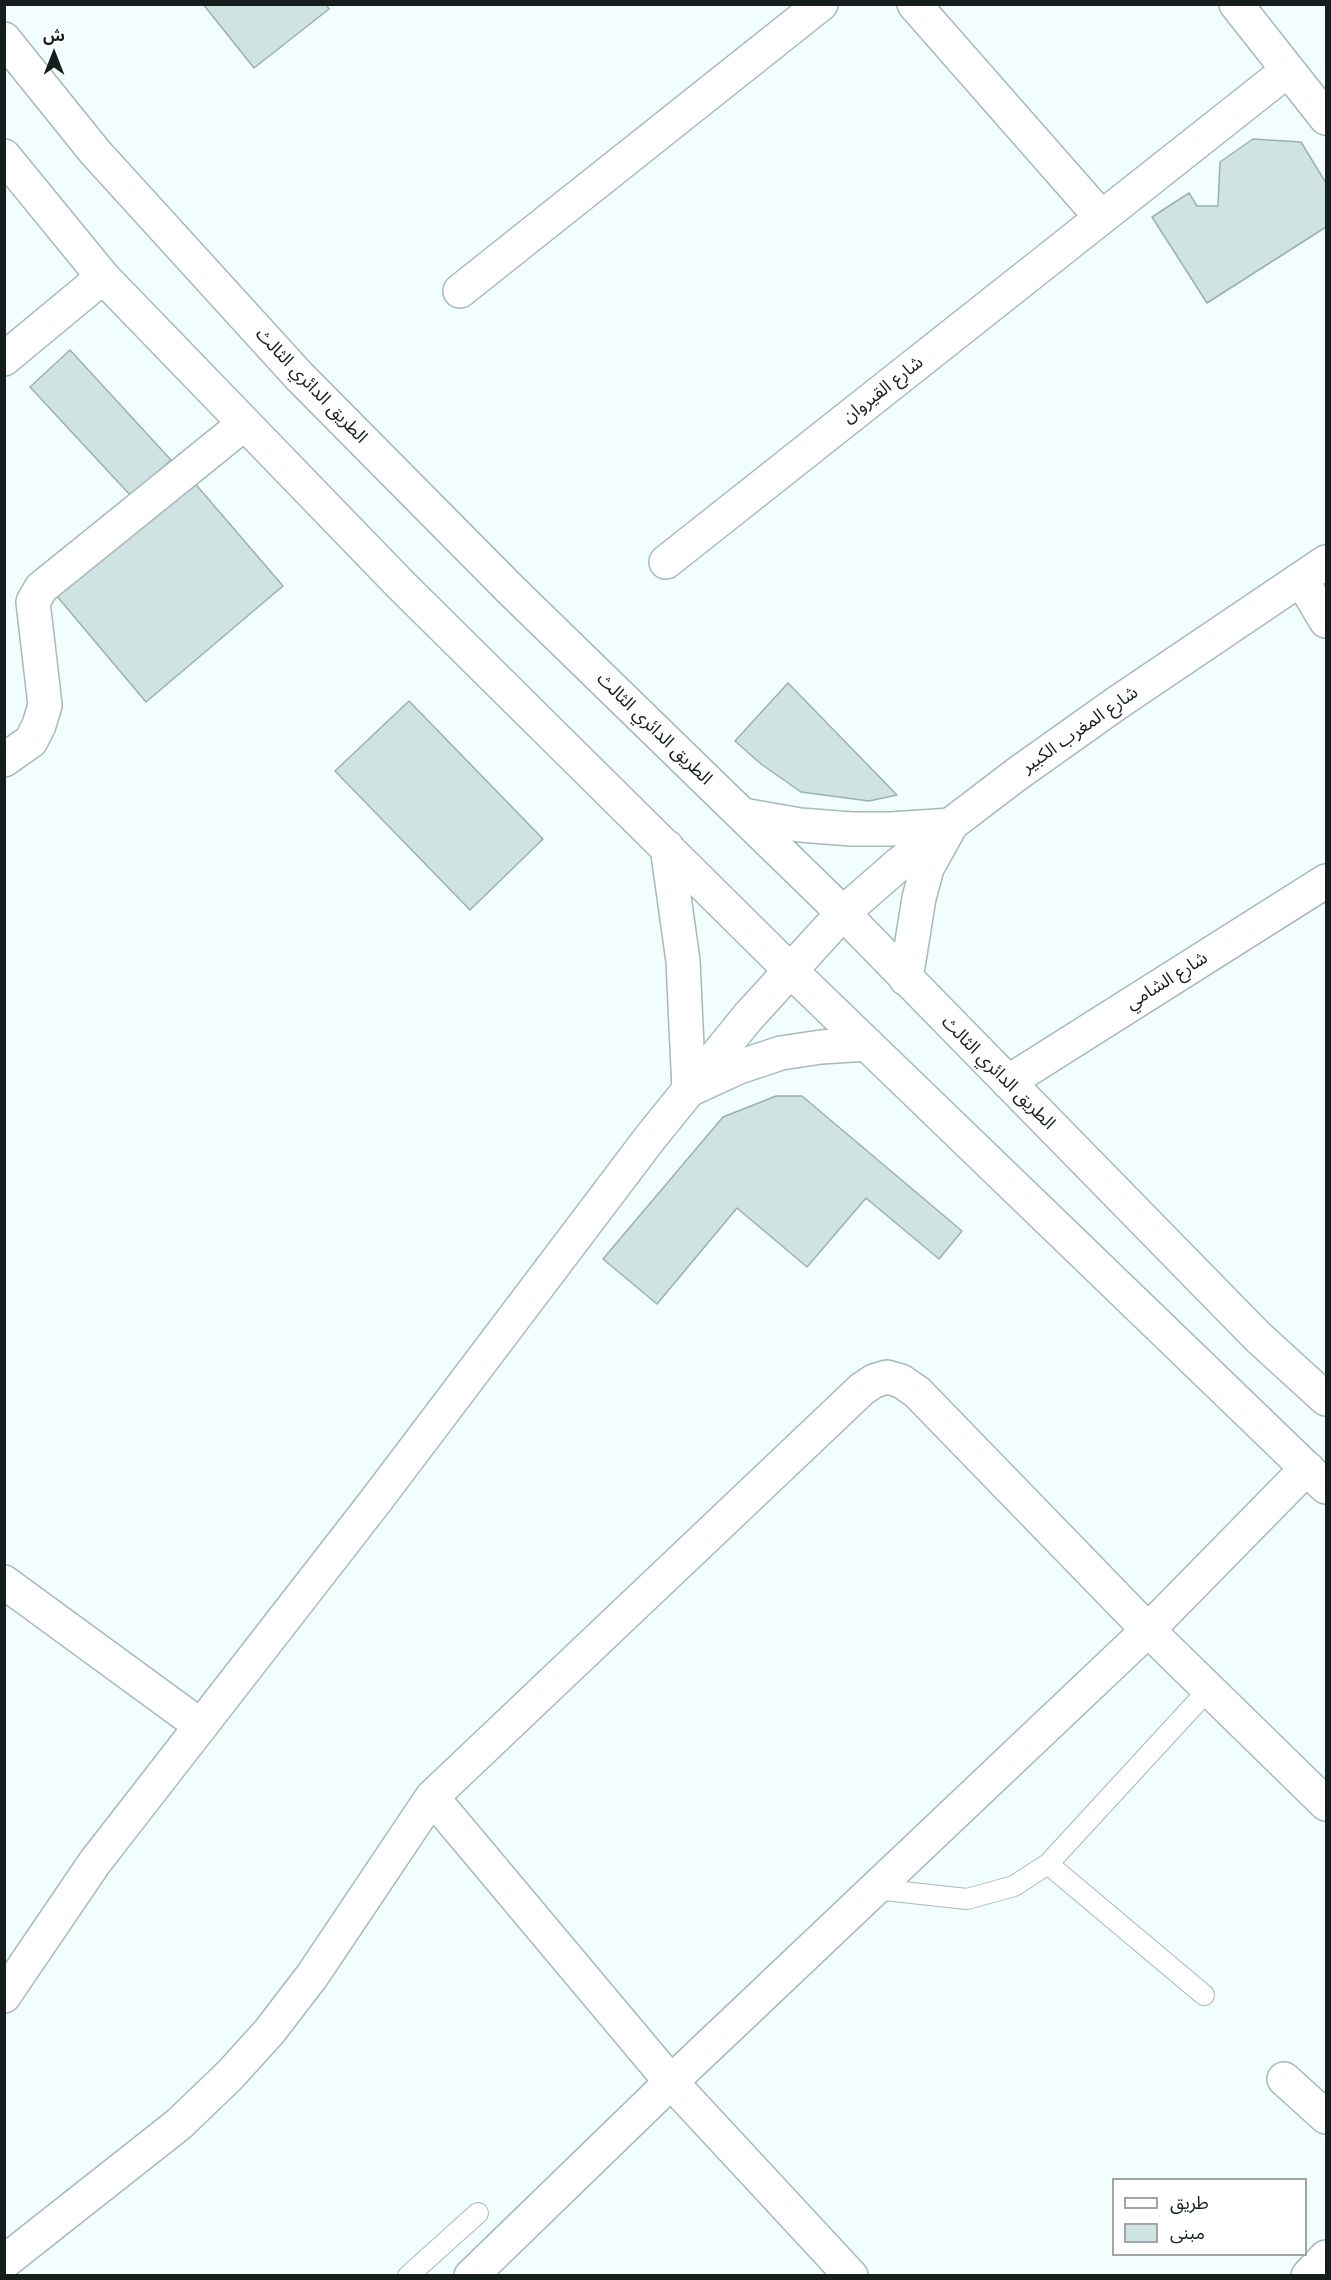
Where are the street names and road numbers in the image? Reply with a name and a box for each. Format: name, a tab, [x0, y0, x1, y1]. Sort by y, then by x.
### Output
street label: الطريق الدائري الثالث	[250, 324, 372, 448]
street label: شارع القيروان	[838, 352, 928, 428]
street label: الطريق الدائري الثالث	[592, 668, 716, 790]
street label: شارع المغرب الكبير	[1018, 682, 1142, 778]
street label: شارع الشامي	[1122, 947, 1212, 1015]
street label: الطريق الدائري الثالث	[937, 1012, 1059, 1134]

